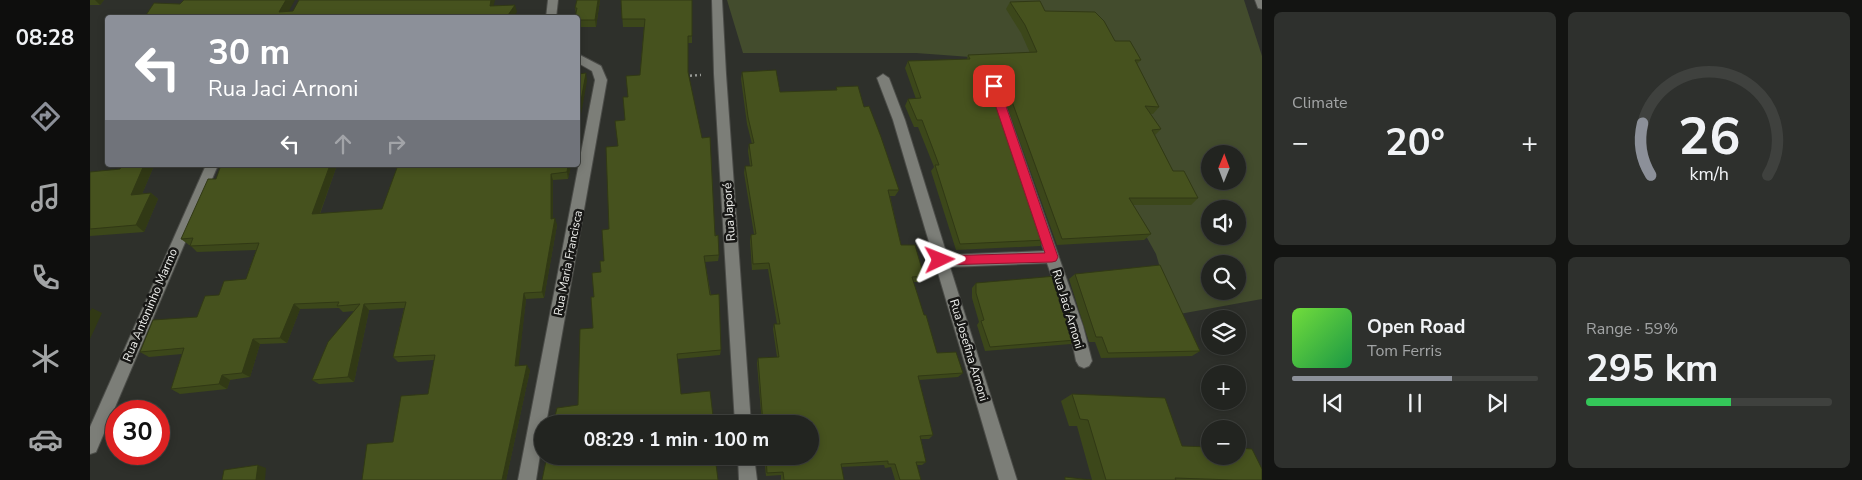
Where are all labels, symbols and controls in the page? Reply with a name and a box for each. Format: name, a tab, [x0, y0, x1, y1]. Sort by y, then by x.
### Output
text: 08:28	[16, 23, 74, 53]
text: 30 m	[208, 29, 290, 76]
icon: left	[125, 35, 190, 100]
pin	[973, 65, 1015, 107]
icon: arrive	[980, 72, 1008, 100]
text: Rua Jaci Arnoni	[208, 74, 358, 104]
text: Climate	[1292, 92, 1347, 114]
icon: directions	[28, 99, 63, 134]
text: 26	[1678, 101, 1740, 172]
text: 20°	[1385, 117, 1445, 168]
text: −	[1292, 124, 1309, 162]
text: +	[1521, 124, 1538, 162]
icon: left	[276, 130, 304, 158]
icon: ahead	[329, 130, 357, 158]
icon: right	[382, 130, 410, 158]
north arrow	[1201, 145, 1246, 190]
map controls	[1201, 145, 1246, 465]
text: km/h	[1689, 162, 1729, 186]
icon: music	[28, 180, 63, 215]
street label: Rua Japoré	[719, 182, 739, 242]
button: sound	[1201, 200, 1246, 245]
street label: Rua Maria Francisca	[550, 209, 586, 317]
position arrow	[913, 233, 965, 285]
street label: Rua Antoninho Marmo	[119, 246, 181, 364]
button: search	[1201, 255, 1246, 300]
icon: phone	[28, 260, 63, 295]
street label: Rua Jaci Arnoni	[1048, 267, 1088, 351]
street label: Rua Josefina Arnoni	[946, 297, 992, 403]
button: layers	[1201, 310, 1246, 355]
text: Open Road	[1367, 314, 1465, 340]
text: Range · 59%	[1586, 318, 1678, 340]
text: Tom Ferris	[1367, 340, 1442, 362]
icon: climate	[28, 341, 63, 376]
text: 295 km	[1586, 343, 1718, 394]
button: +	[1201, 365, 1246, 410]
icon: previous	[1319, 389, 1347, 417]
icon: pause	[1401, 389, 1429, 417]
icon: next	[1483, 389, 1511, 417]
speed limit sign: 30	[105, 400, 170, 465]
button: −	[1201, 420, 1246, 465]
icon: car	[28, 422, 63, 457]
text: 08:29 · 1 min · 100 m	[584, 427, 769, 453]

